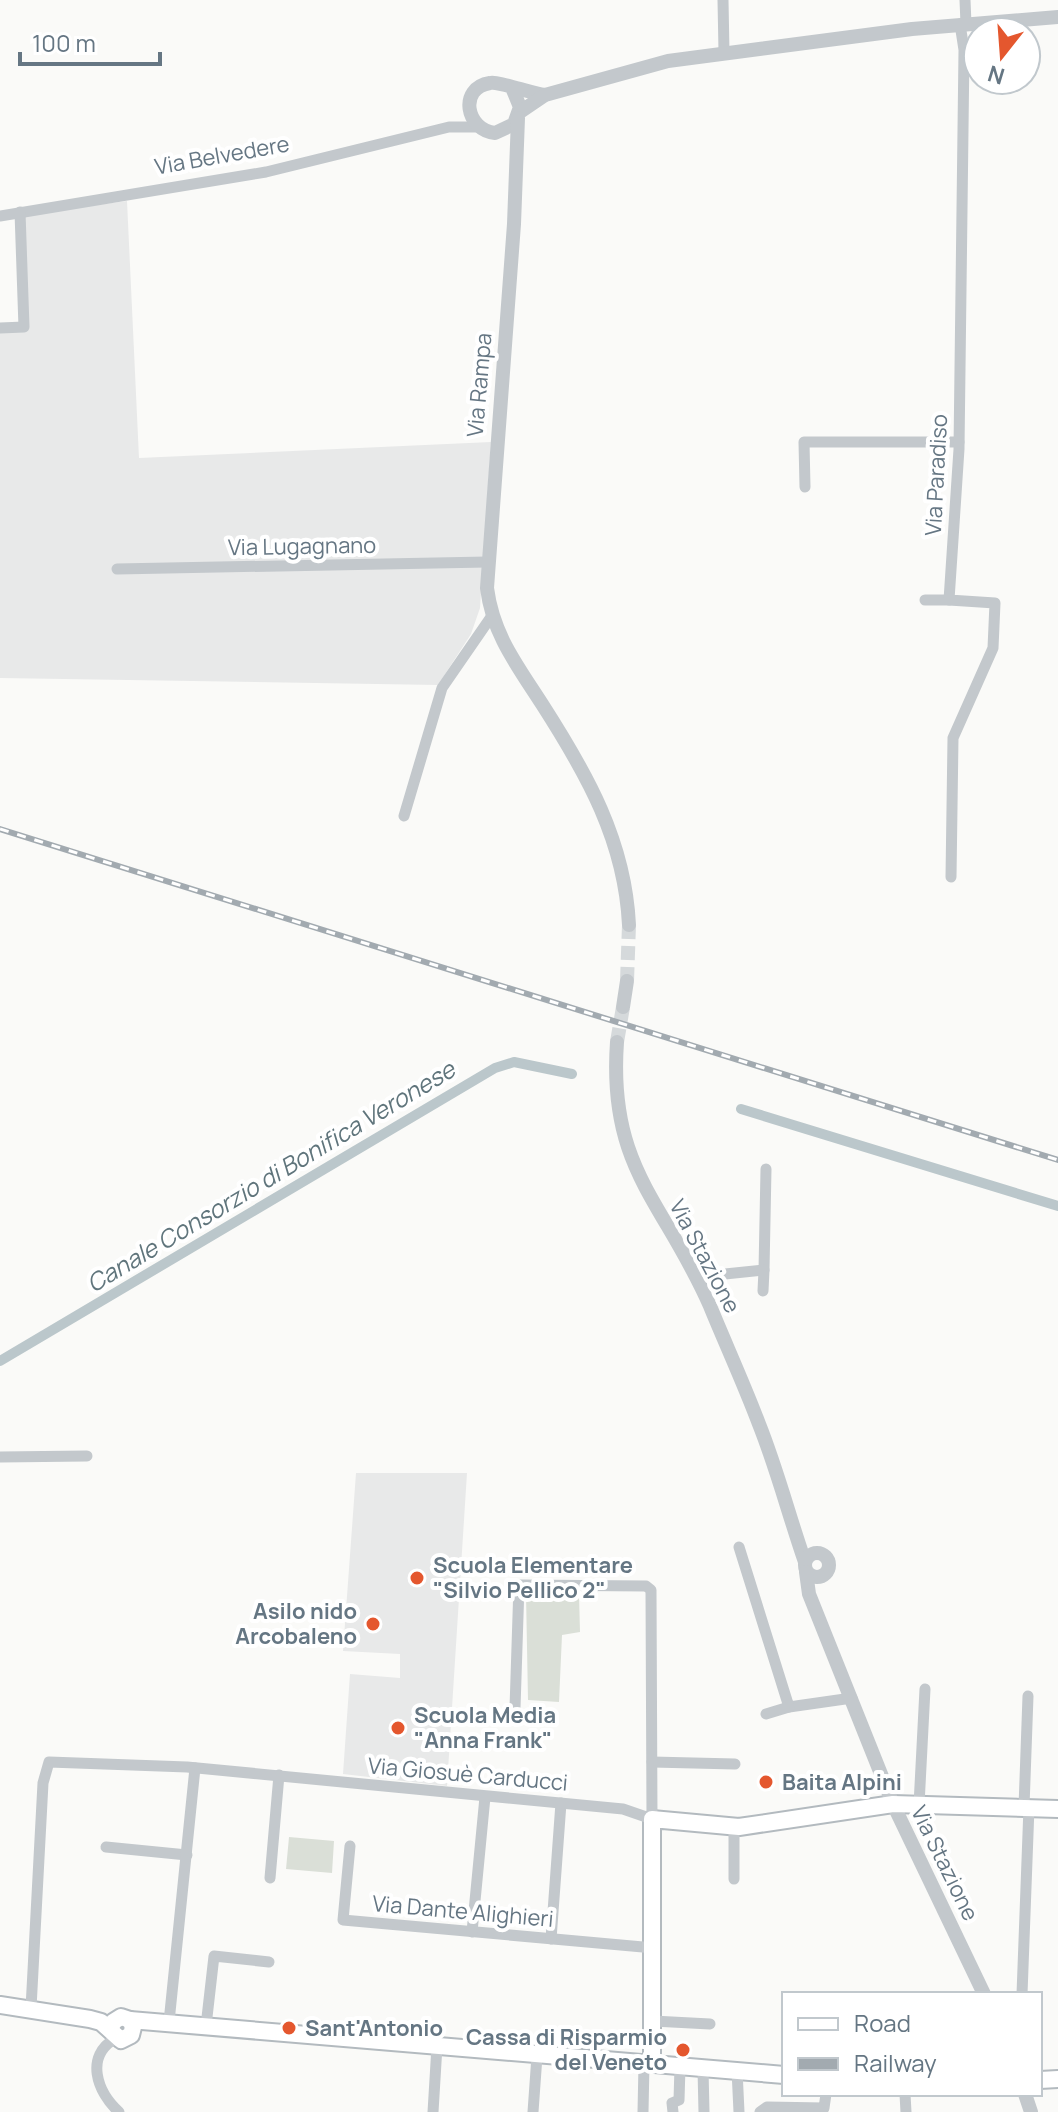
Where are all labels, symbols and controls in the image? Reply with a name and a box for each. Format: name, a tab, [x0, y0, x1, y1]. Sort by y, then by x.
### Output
scale bar	[20, 16, 160, 66]
north arrow	[962, 16, 1042, 96]
text: 100 m	[32, 26, 96, 59]
text: N	[984, 58, 1008, 92]
street label: Via Belvedere	[152, 128, 292, 182]
street label: Via Rampa	[459, 332, 499, 438]
street label: Via Paradiso	[918, 413, 954, 537]
street label: Via Lugagnano	[228, 530, 376, 562]
water label: Canale Consorzio di Bonifica Veronese	[80, 1051, 462, 1299]
street label: Via Stazione	[662, 1194, 748, 1318]
place label: Scuola Elementare "Silvio Pellico 2"	[433, 1550, 633, 1605]
marker: Scuola Elementare "Silvio Pellico 2"	[408, 1569, 426, 1587]
place label: Asilo nido Arcobaleno	[235, 1596, 357, 1651]
marker: Asilo nido Arcobaleno	[364, 1615, 382, 1633]
place label: Scuola Media "Anna Frank"	[414, 1700, 556, 1755]
marker: Scuola Media "Anna Frank"	[389, 1719, 407, 1737]
street label: Via Giosuè Carducci	[367, 1750, 569, 1798]
place label: Baita Alpini	[782, 1767, 902, 1797]
marker: Baita Alpini	[757, 1773, 775, 1791]
street label: Via Stazione	[904, 1800, 986, 1926]
street label: Via Dante Alighieri	[371, 1888, 555, 1934]
legend	[782, 1992, 1042, 2096]
text: Road	[854, 2006, 911, 2039]
place label: Sant'Antonio	[305, 2013, 443, 2043]
marker: Sant'Antonio	[280, 2019, 298, 2037]
place label: Cassa di Risparmio del Veneto	[466, 2022, 667, 2077]
marker: Cassa di Risparmio del Veneto	[674, 2041, 692, 2059]
text: Railway	[854, 2046, 937, 2079]

